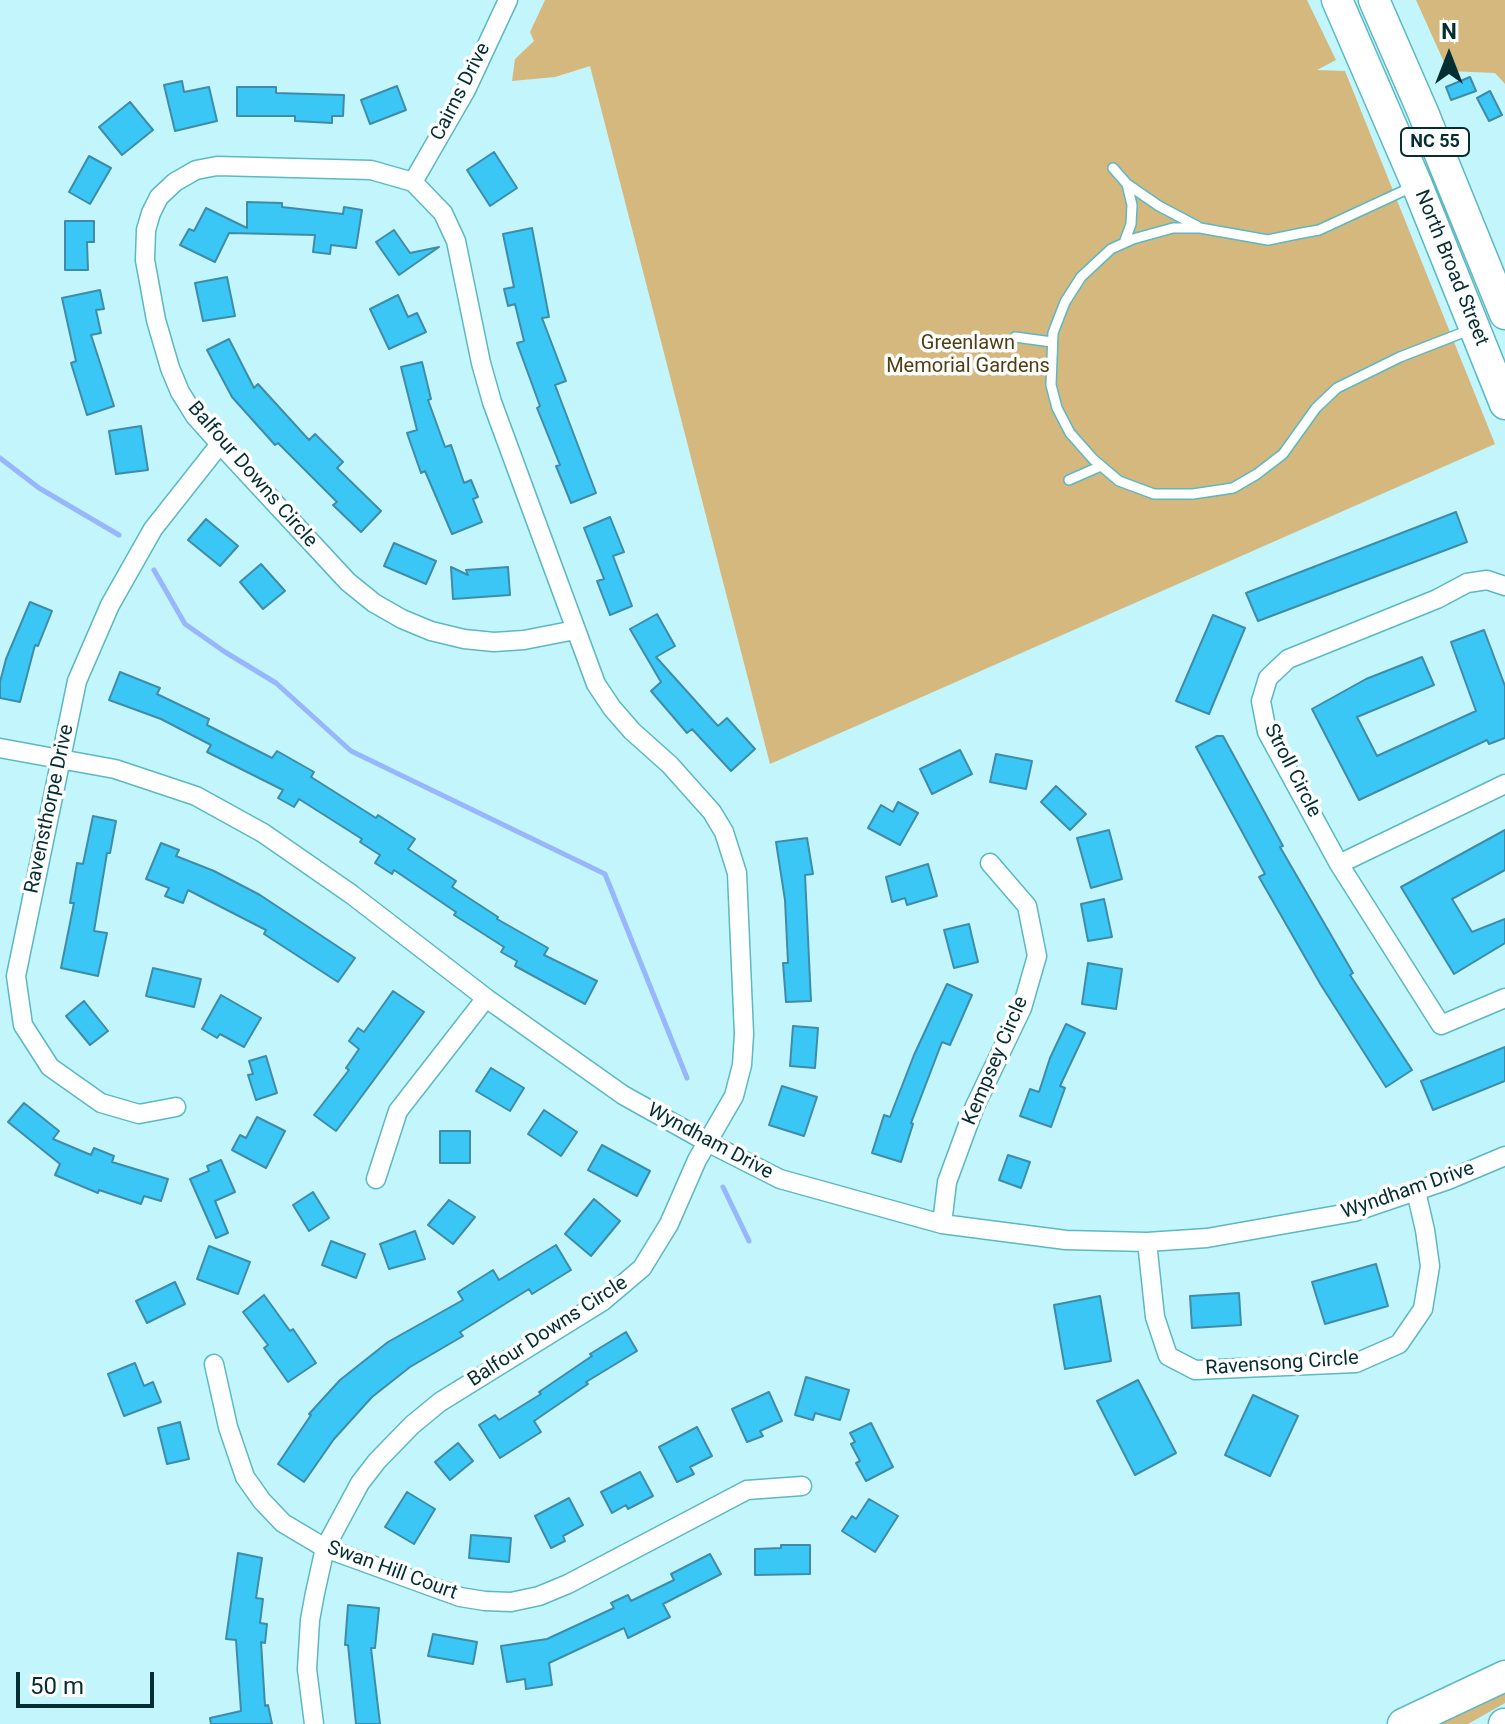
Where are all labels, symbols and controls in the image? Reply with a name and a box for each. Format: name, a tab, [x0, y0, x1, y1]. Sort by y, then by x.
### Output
north arrow	[1409, 16, 1489, 96]
text: N	[1441, 19, 1457, 44]
street label: Cairns Drive	[426, 39, 496, 145]
road number: NC 55	[1401, 128, 1469, 156]
street label: North Broad Street	[1409, 187, 1493, 349]
park label: Greenlawn Memorial Gardens	[886, 332, 1050, 379]
street label: Balfour Downs Circle	[182, 397, 322, 553]
street label: Stroll Circle	[1258, 720, 1326, 822]
street label: Ravensthorpe Drive	[20, 722, 80, 896]
street label: Kempsey Circle	[958, 993, 1034, 1129]
street label: Wyndham Drive	[643, 1099, 777, 1185]
street label: Wyndham Drive	[1338, 1157, 1478, 1225]
street label: Balfour Downs Circle	[464, 1271, 632, 1393]
street label: Ravensong Circle	[1205, 1347, 1359, 1381]
street label: Swan Hill Court	[324, 1536, 460, 1606]
scale bar	[20, 1656, 158, 1706]
text: 50 m	[30, 1672, 84, 1700]

